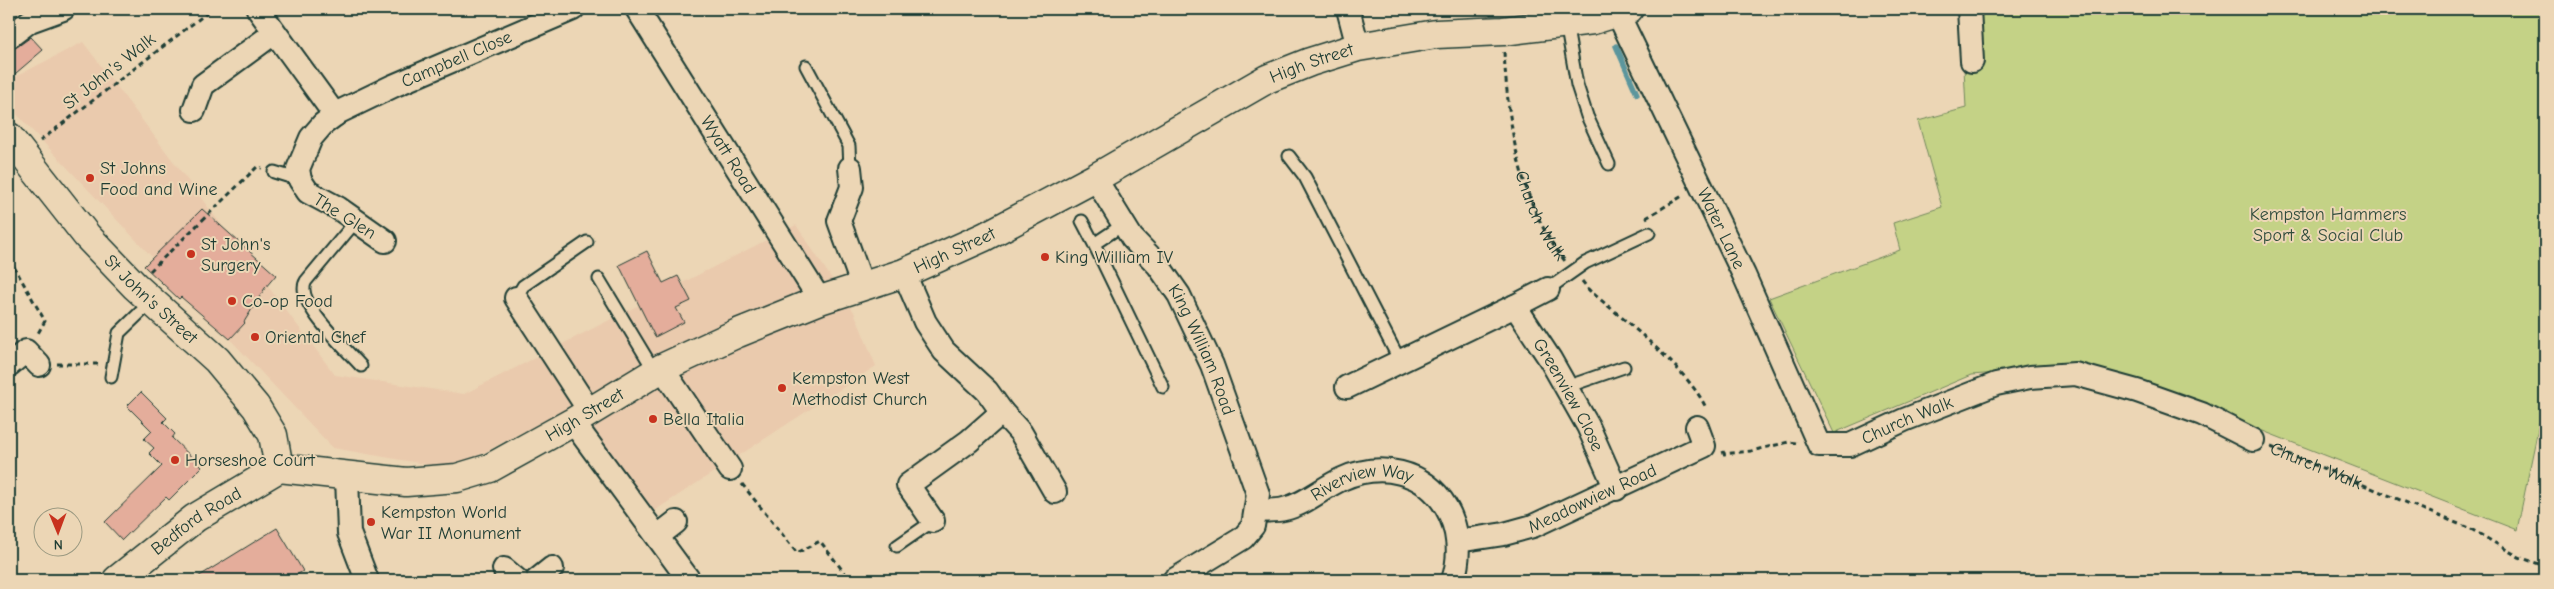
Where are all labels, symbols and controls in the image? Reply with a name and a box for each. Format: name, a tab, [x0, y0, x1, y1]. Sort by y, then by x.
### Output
street label: Campbell Close	[398, 26, 515, 92]
street label: St John's Walk	[59, 29, 160, 114]
street label: High Street	[1267, 39, 1357, 88]
street label: Wyatt Road	[696, 112, 760, 198]
place label: St Johns Food and Wine	[100, 158, 217, 200]
street label: Church Walk	[1511, 168, 1571, 265]
marker: St Johns Food and Wine	[84, 172, 96, 184]
street label: Water Lane	[1693, 185, 1750, 273]
street label: The Glen	[310, 189, 380, 244]
park label: Kempston Hammers Sport & Social Club	[2250, 204, 2406, 246]
street label: High Street	[910, 222, 1000, 278]
place label: St John's Surgery	[201, 234, 270, 276]
place label: King William IV	[1055, 247, 1174, 268]
marker: St John's Surgery	[185, 248, 197, 260]
street label: St John's Street	[100, 250, 202, 349]
marker: King William IV	[1039, 251, 1051, 263]
street label: King William Road	[1164, 280, 1239, 418]
place label: Co-op Food	[242, 291, 333, 312]
marker: Co-op Food	[226, 295, 238, 307]
place label: Oriental Chef	[265, 327, 366, 348]
marker: Oriental Chef	[249, 331, 261, 343]
street label: Greenview Close	[1528, 335, 1608, 455]
place label: Kempston West Methodist Church	[792, 368, 928, 410]
marker: Kempston West Methodist Church	[776, 382, 788, 394]
street label: High Street	[542, 383, 629, 446]
street label: Church Walk	[1858, 392, 1956, 449]
place label: Bella Italia	[663, 409, 745, 430]
marker: Bella Italia	[647, 413, 659, 425]
street label: Church Walk	[2267, 438, 2365, 494]
place label: Horseshoe Court	[185, 450, 316, 471]
marker: Horseshoe Court	[169, 454, 181, 466]
street label: Riverview Way	[1307, 460, 1417, 506]
street label: Meadowview Road	[1525, 460, 1660, 538]
street label: Bedford Road	[147, 483, 245, 560]
place label: Kempston World War II Monument	[381, 502, 522, 544]
north arrow	[32, 506, 82, 556]
marker: Kempston World War II Monument	[365, 516, 377, 528]
text: N	[54, 536, 63, 553]

